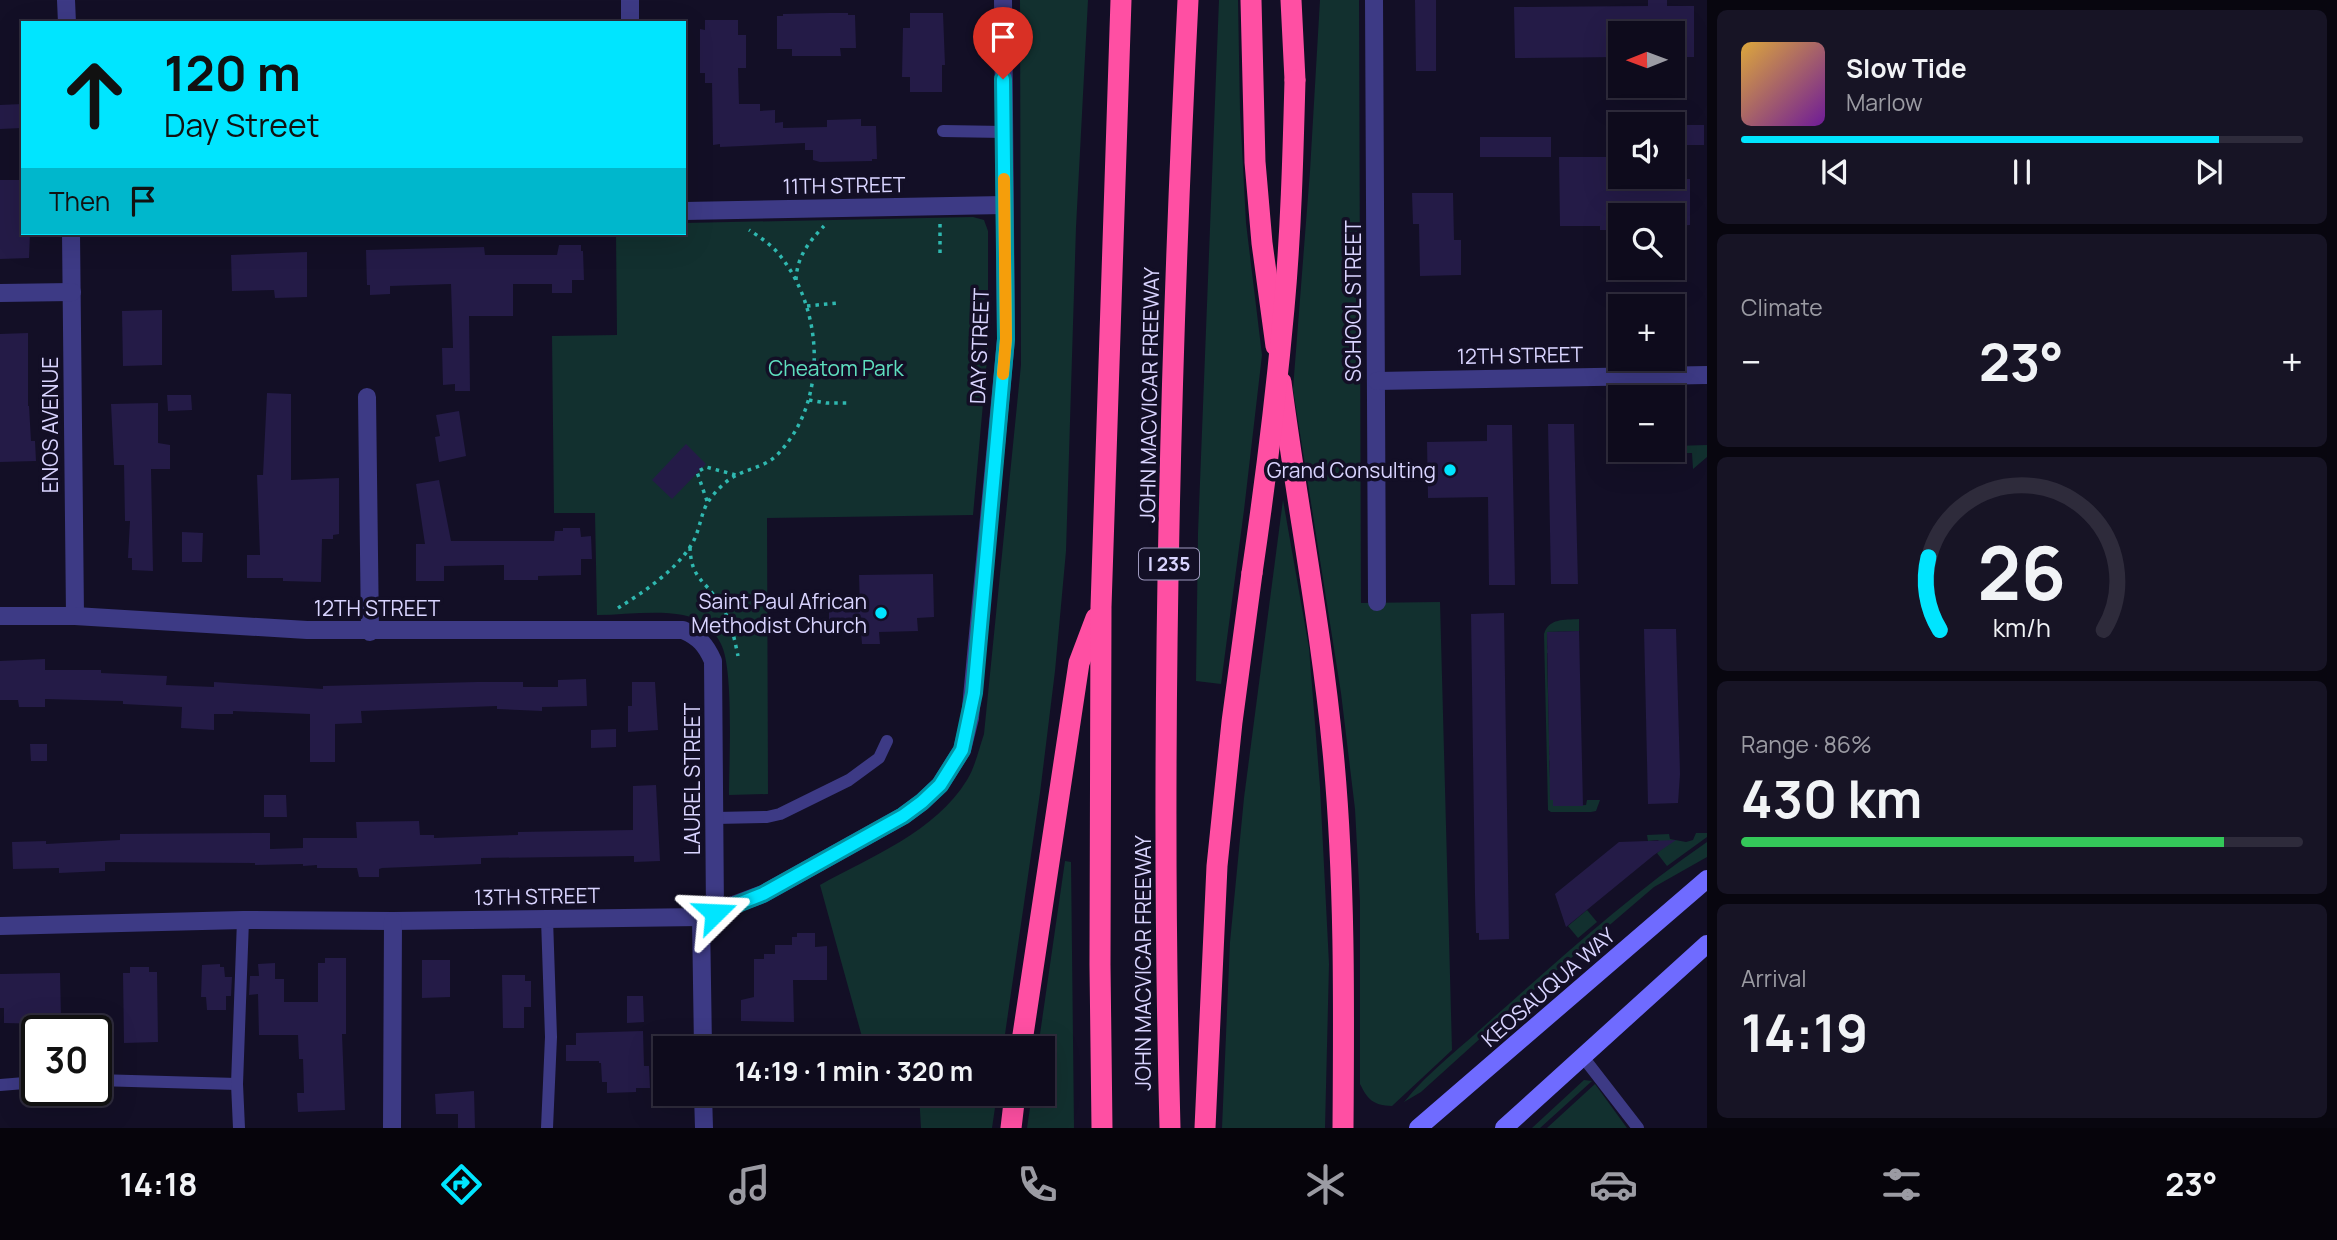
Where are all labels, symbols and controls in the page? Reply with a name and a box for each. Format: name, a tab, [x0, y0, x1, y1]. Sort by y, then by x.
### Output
pin	[973, 7, 1033, 79]
icon: arrive	[984, 18, 1022, 56]
north arrow	[1608, 21, 1685, 98]
map controls	[1608, 21, 1685, 462]
text: 120 m	[164, 39, 301, 106]
icon: ahead	[49, 49, 140, 140]
text: Slow Tide	[1846, 50, 1967, 86]
text: Marlow	[1846, 86, 1923, 118]
text: Day Street	[164, 103, 320, 147]
button: sound	[1608, 112, 1685, 189]
icon: previous	[1816, 153, 1854, 191]
icon: pause	[2003, 153, 2041, 191]
icon: next	[2190, 153, 2228, 191]
street label: 11TH STREET	[782, 170, 906, 200]
icon: arrive	[124, 182, 162, 220]
text: Then	[49, 183, 110, 219]
button: search	[1608, 203, 1685, 280]
street label: SCHOOL STREET	[1339, 220, 1367, 382]
street label: JOHN MACVICAR FREEWAY	[1133, 267, 1165, 523]
street label: DAY STREET	[963, 287, 995, 404]
text: Climate	[1741, 291, 1823, 323]
button: +	[1608, 294, 1685, 371]
text: 23°	[1979, 326, 2064, 397]
text: −	[1741, 335, 1762, 387]
text: +	[2281, 335, 2303, 387]
street label: 12TH STREET	[1457, 340, 1584, 370]
park label: Cheatom Park	[768, 354, 904, 382]
street label: ENOS AVENUE	[36, 357, 64, 493]
button: −	[1608, 385, 1685, 462]
place label: Grand Consulting	[1267, 456, 1436, 484]
marker: Grand Consulting	[1442, 462, 1458, 478]
text: 26	[1978, 522, 2066, 622]
road number: I 235	[1139, 548, 1199, 580]
place label: Saint Paul African Methodist Church	[691, 587, 867, 639]
street label: 12TH STREET	[314, 594, 441, 622]
marker: Saint Paul African Methodist Church	[873, 605, 889, 621]
text: km/h	[1993, 610, 2051, 645]
street label: LAUREL STREET	[678, 702, 706, 855]
text: Range · 86%	[1741, 728, 1872, 760]
text: 430 km	[1741, 763, 1922, 834]
street label: JOHN MACVICAR FREEWAY	[1129, 835, 1157, 1091]
position arrow	[678, 876, 752, 950]
street label: 13TH STREET	[474, 881, 601, 911]
street label: KEOSAUQUA WAY	[1475, 921, 1621, 1053]
text: Arrival	[1741, 962, 1807, 994]
text: 14:19	[1741, 997, 1868, 1068]
speed limit sign: 30	[21, 1015, 112, 1106]
text: 14:19 · 1 min · 320 m	[735, 1053, 973, 1089]
icon: directions	[437, 1160, 486, 1209]
icon: music	[725, 1160, 774, 1209]
icon: phone	[1013, 1160, 1062, 1209]
icon: climate	[1301, 1160, 1350, 1209]
icon: car	[1589, 1160, 1638, 1209]
icon: filters	[1877, 1160, 1926, 1209]
text: 14:18	[120, 1162, 198, 1206]
text: 23°	[2165, 1162, 2217, 1206]

